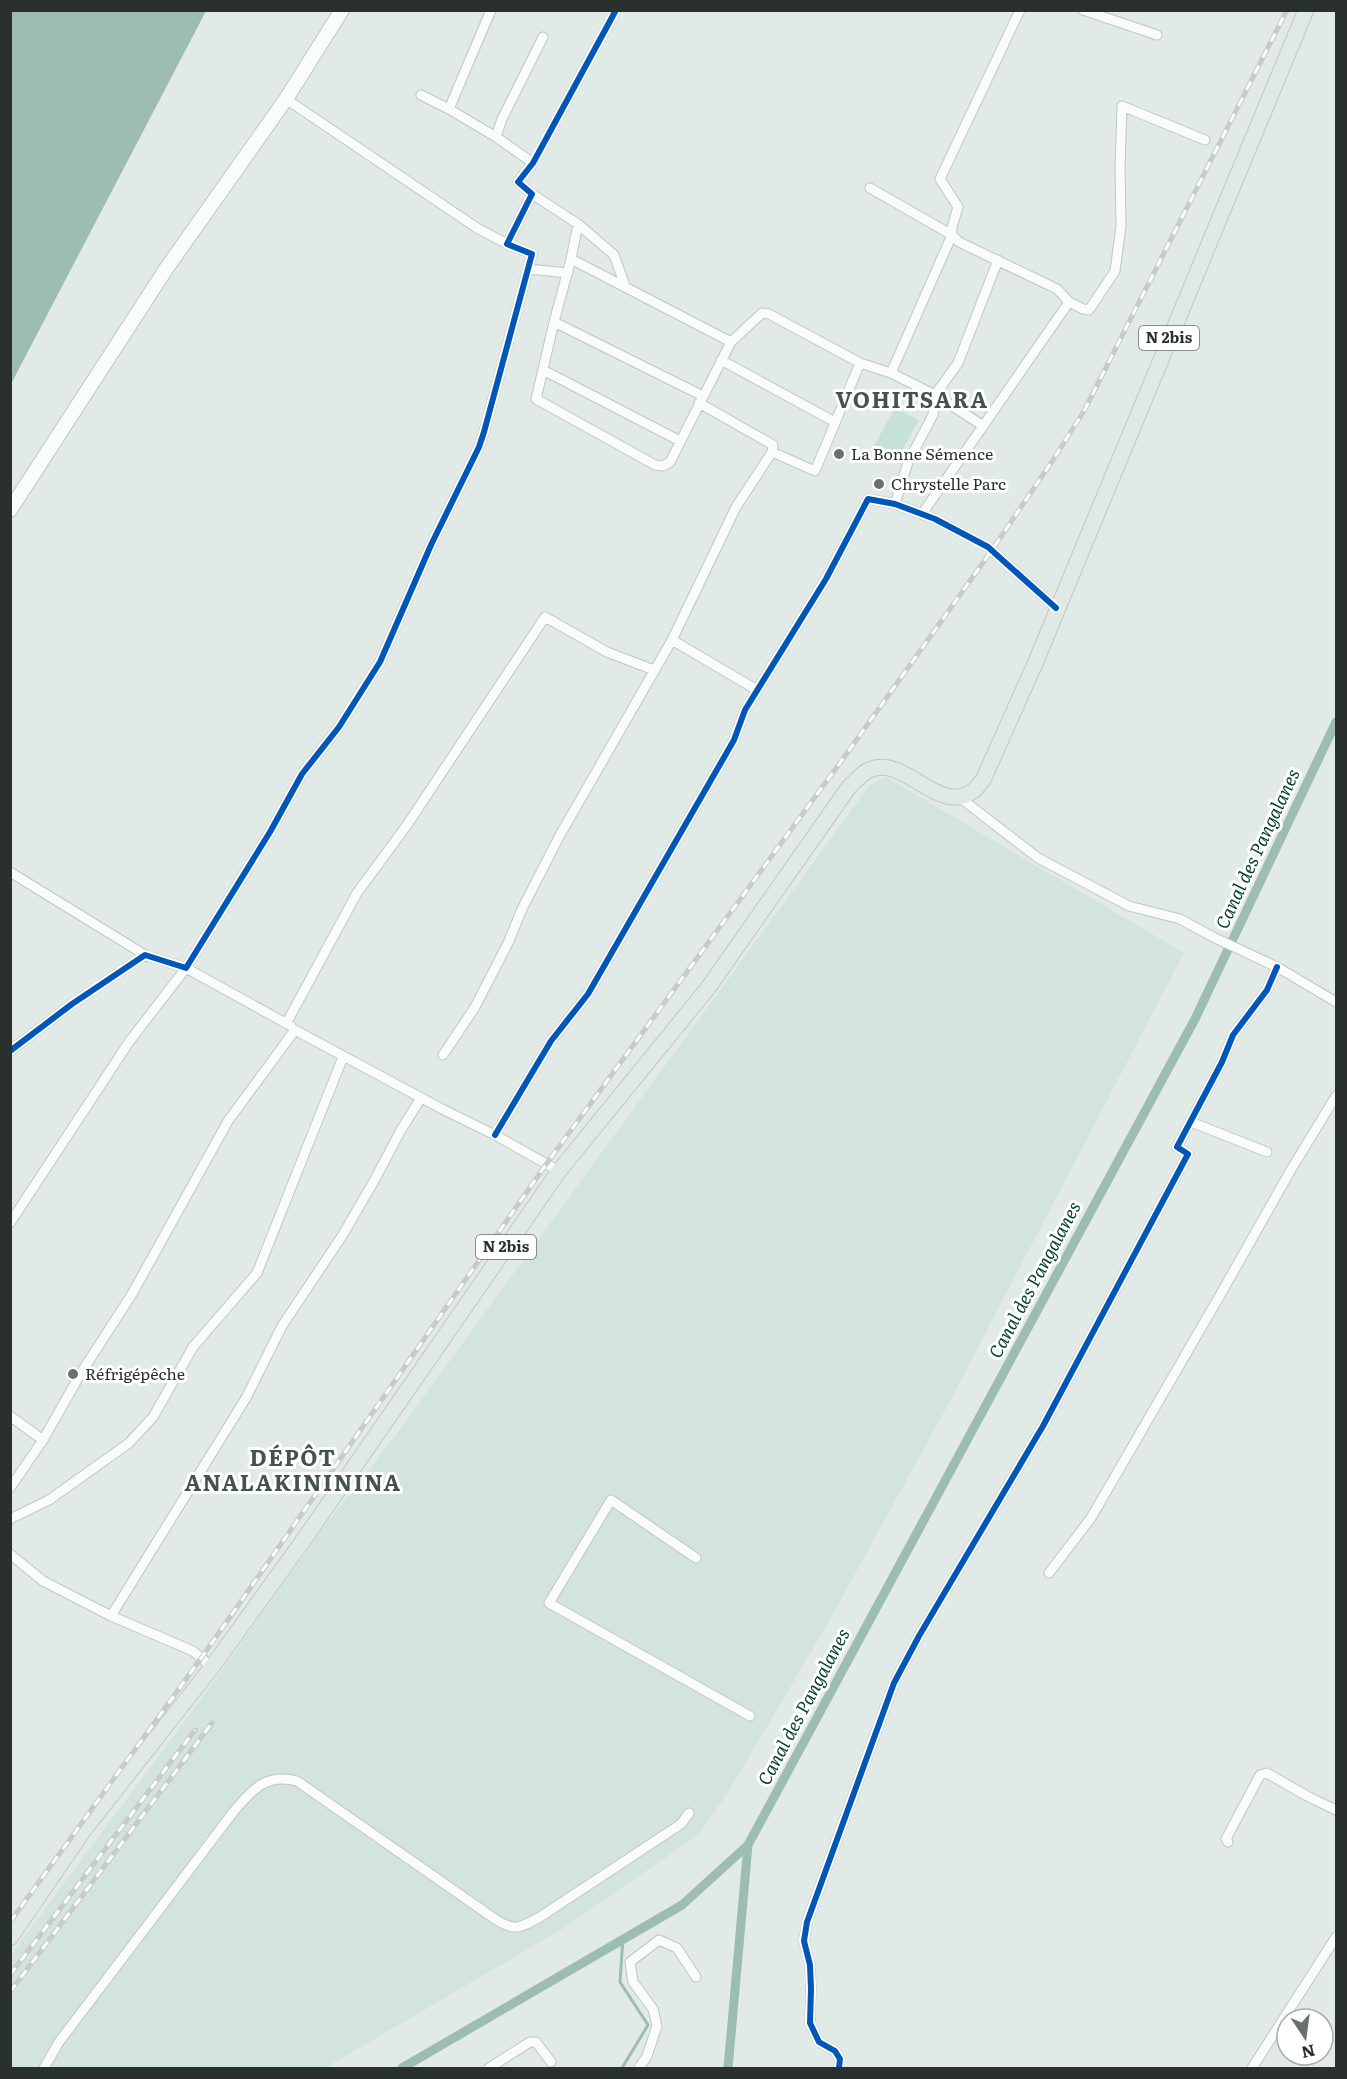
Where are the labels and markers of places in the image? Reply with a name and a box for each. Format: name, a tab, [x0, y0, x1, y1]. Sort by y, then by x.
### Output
place label: La Bonne Sémence	[851, 441, 993, 465]
marker: La Bonne Sémence	[832, 447, 846, 461]
place label: Chrystelle Parc	[891, 471, 1006, 495]
marker: Chrystelle Parc	[872, 477, 886, 491]
place label: Réfrigépêche	[85, 1361, 185, 1385]
marker: Réfrigépêche	[66, 1367, 80, 1381]

